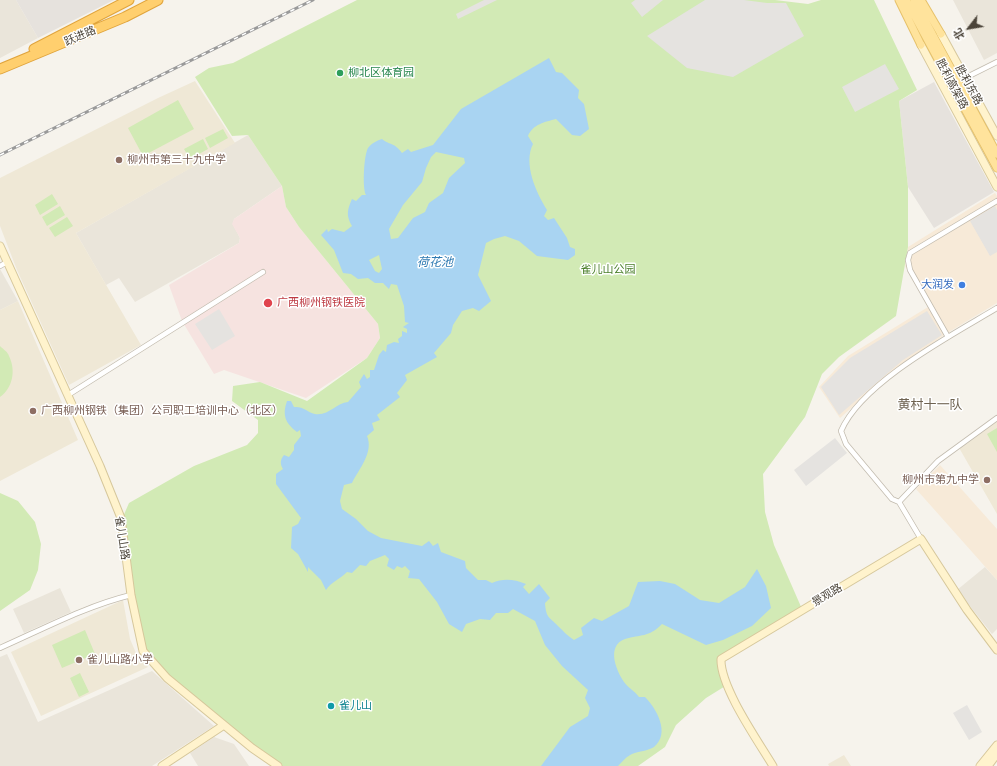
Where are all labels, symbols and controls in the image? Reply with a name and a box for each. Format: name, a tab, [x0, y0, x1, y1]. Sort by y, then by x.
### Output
north arrow	[949, 8, 989, 48]
street label: 跃进路	[62, 23, 98, 49]
text: 北	[951, 26, 967, 42]
street label: 胜利高架路	[933, 57, 971, 111]
street label: 胜利东路	[953, 63, 985, 107]
place label: 柳北区体育园	[348, 66, 414, 80]
marker: 柳北区体育园	[335, 68, 345, 78]
place label: 柳州市第三十九中学	[127, 153, 226, 167]
marker: 柳州市第三十九中学	[114, 155, 124, 165]
water label: 荷花池	[417, 255, 453, 269]
park label: 雀儿山公园	[581, 263, 635, 277]
place label: 大润发	[921, 278, 954, 292]
marker: 大润发	[957, 280, 967, 290]
place label: 广西柳州钢铁医院	[277, 296, 365, 310]
marker: 广西柳州钢铁医院	[262, 297, 274, 309]
district label: 黄村十一队	[898, 397, 962, 413]
place label: 广西柳州钢铁（集团）公司职工培训中心（北区）	[41, 404, 283, 418]
marker: 广西柳州钢铁（集团）公司职工培训中心（北区）	[28, 406, 38, 416]
place label: 柳州市第九中学	[902, 473, 979, 487]
marker: 柳州市第九中学	[982, 475, 992, 485]
street label: 雀儿山路	[112, 515, 132, 561]
street label: 景观路	[809, 581, 845, 609]
place label: 雀儿山路小学	[87, 653, 153, 667]
marker: 雀儿山路小学	[74, 655, 84, 665]
place label: 雀儿山	[339, 699, 372, 713]
marker: 雀儿山	[326, 701, 336, 711]

